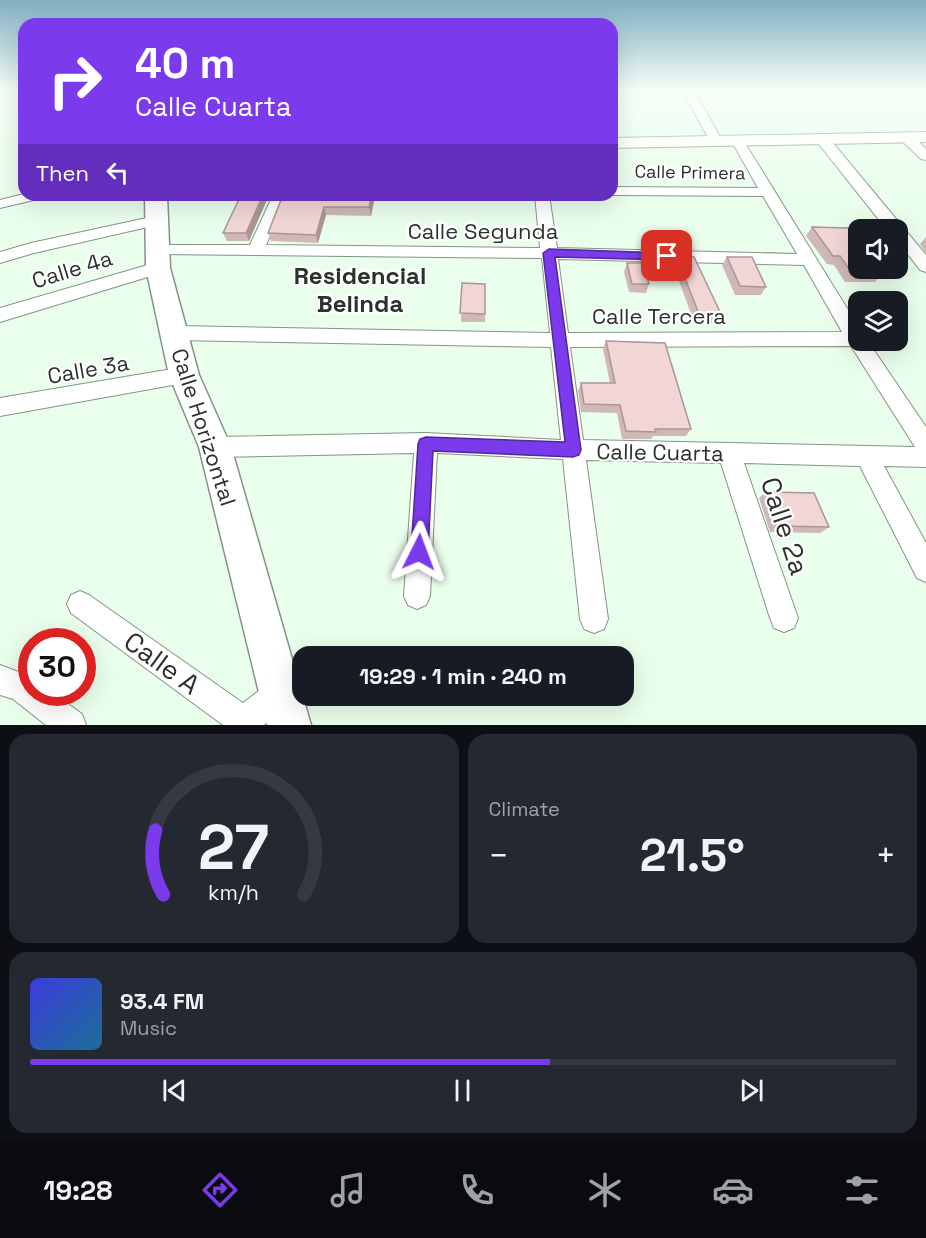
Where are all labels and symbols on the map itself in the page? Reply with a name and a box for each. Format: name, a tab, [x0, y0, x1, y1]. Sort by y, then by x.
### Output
street label: Calle Primera	[634, 160, 746, 184]
street label: Calle Segunda	[408, 217, 559, 245]
pin	[641, 230, 692, 281]
street label: Calle 4a	[28, 243, 116, 294]
district label: Residencial Belinda	[294, 260, 426, 319]
street label: Calle Tercera	[592, 302, 726, 330]
street label: Calle Horizontal	[165, 345, 243, 509]
street label: Calle 3a	[45, 348, 131, 390]
street label: Calle Cuarta	[596, 437, 724, 467]
street label: Calle 2a	[753, 473, 817, 579]
position arrow	[387, 520, 451, 584]
street label: Calle A	[117, 624, 207, 702]
speed limit sign: 30	[18, 628, 96, 706]

